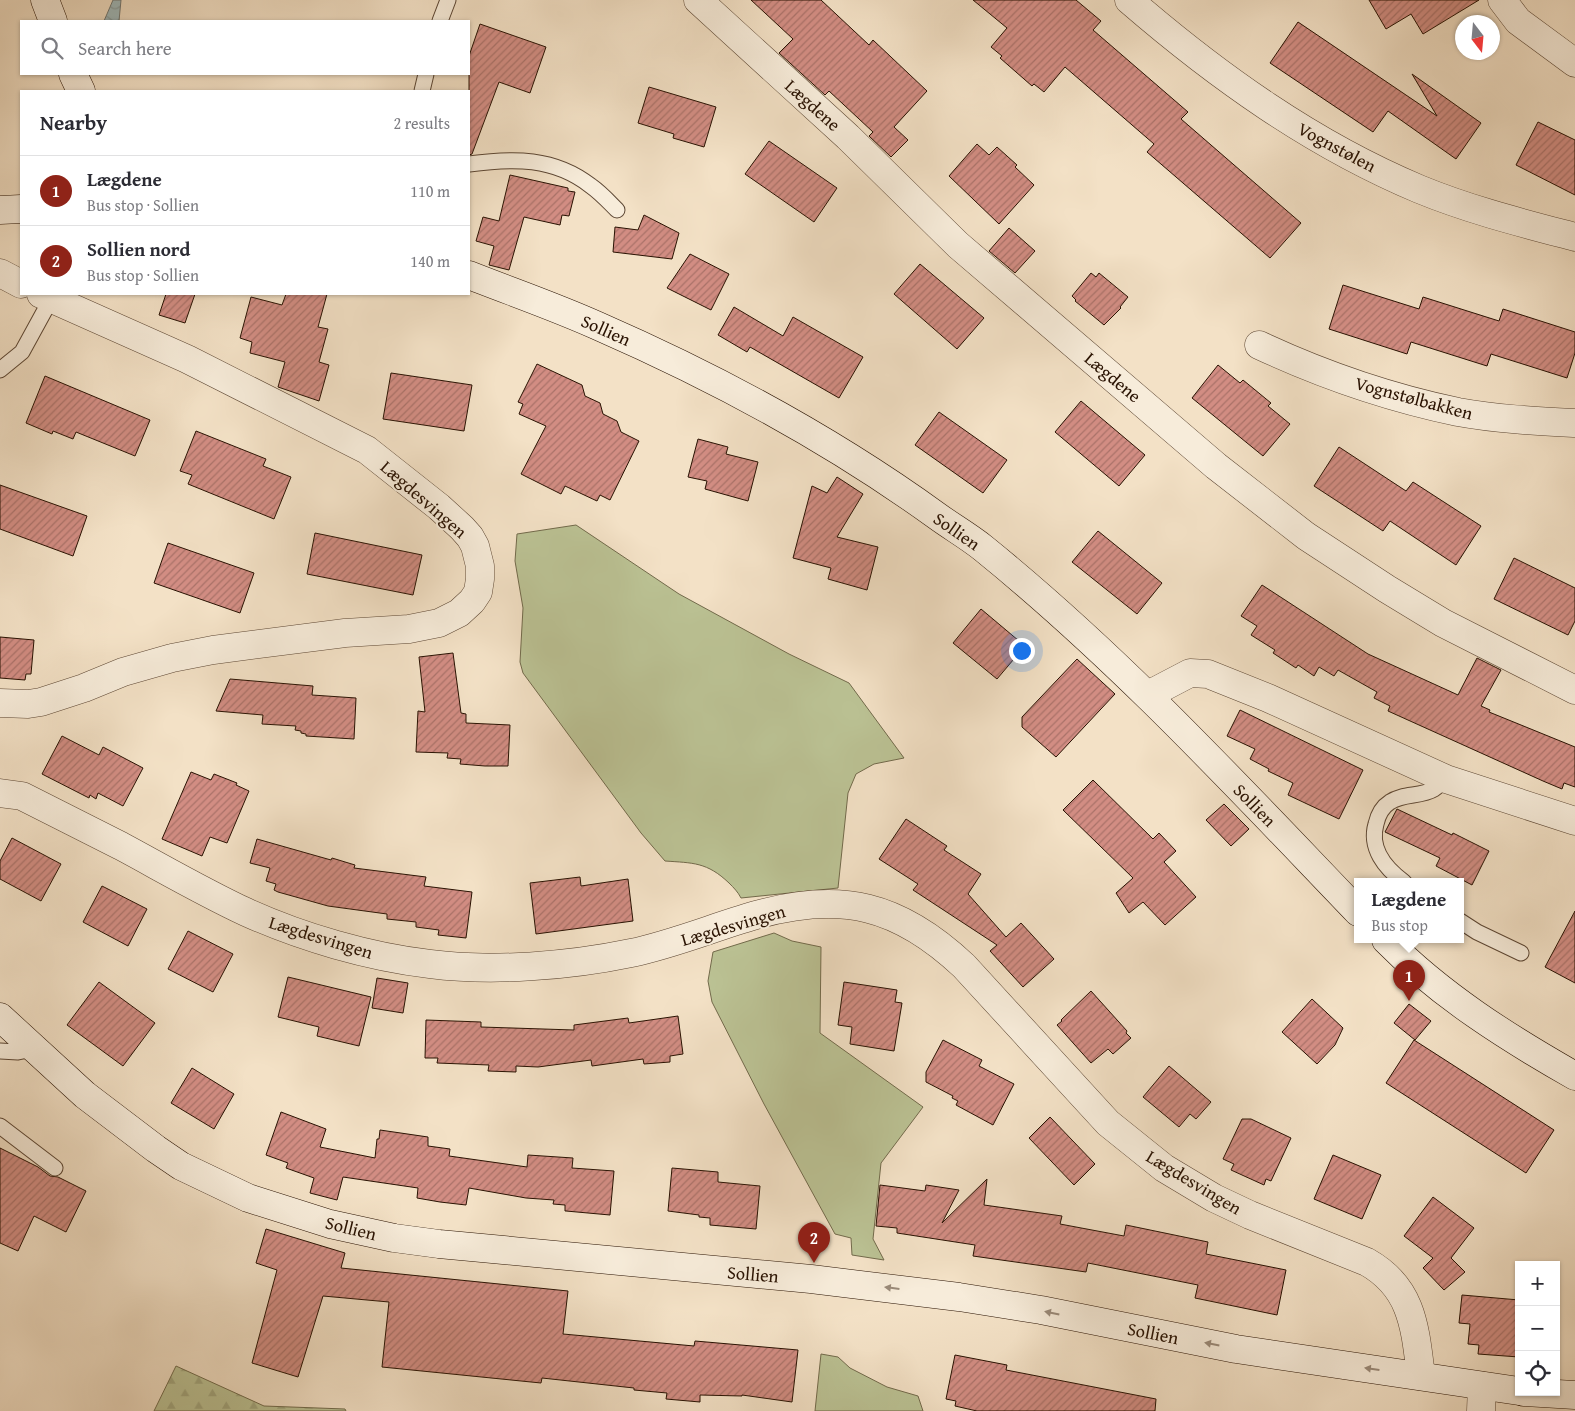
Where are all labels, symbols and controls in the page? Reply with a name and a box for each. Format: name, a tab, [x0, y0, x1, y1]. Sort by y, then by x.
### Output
north arrow	[1455, 15, 1500, 60]
search box	[20, 20, 470, 75]
icon: search	[38, 34, 66, 62]
text: Search here	[78, 34, 172, 62]
street label: Lægdene	[779, 73, 847, 137]
text: Nearby	[40, 107, 107, 138]
text: 2 results	[393, 111, 450, 135]
street label: Vognstølen	[1293, 115, 1381, 179]
text: Lægdene	[87, 165, 162, 193]
text: 1	[52, 179, 60, 203]
text: 110 m	[410, 179, 450, 203]
text: Bus stop · Sollien	[87, 193, 199, 217]
text: Sollien nord	[87, 235, 190, 263]
text: 2	[52, 249, 60, 273]
text: 140 m	[410, 249, 450, 273]
text: Bus stop · Sollien	[87, 263, 199, 287]
street label: Sollien	[577, 307, 635, 353]
street label: Lægdene	[1079, 345, 1147, 409]
street label: Vognstølbakken	[1352, 369, 1476, 427]
street label: Lægdesvingen	[375, 454, 473, 544]
street label: Sollien	[928, 505, 986, 557]
your location	[1009, 638, 1035, 664]
street label: Sollien	[1227, 777, 1283, 833]
popup	[1354, 878, 1464, 943]
text: Lægdene	[1372, 885, 1446, 913]
street label: Lægdesvingen	[678, 897, 788, 953]
street label: Lægdesvingen	[266, 908, 376, 966]
text: Bus stop	[1372, 913, 1428, 937]
pin: 1	[1393, 960, 1425, 1001]
street label: Lægdesvingen	[1141, 1143, 1247, 1221]
street label: Sollien	[323, 1209, 379, 1247]
pin: 2	[798, 1222, 830, 1263]
street label: Sollien	[726, 1258, 780, 1290]
map controls	[1515, 1261, 1560, 1396]
button: +	[1515, 1261, 1560, 1306]
one-way arrow	[883, 1284, 899, 1292]
button: −	[1515, 1306, 1560, 1351]
one-way arrow	[1045, 1309, 1060, 1317]
street label: Sollien	[1125, 1315, 1181, 1351]
one-way arrow	[1203, 1340, 1219, 1348]
button: locate	[1515, 1351, 1560, 1396]
one-way arrow	[1364, 1365, 1380, 1373]

